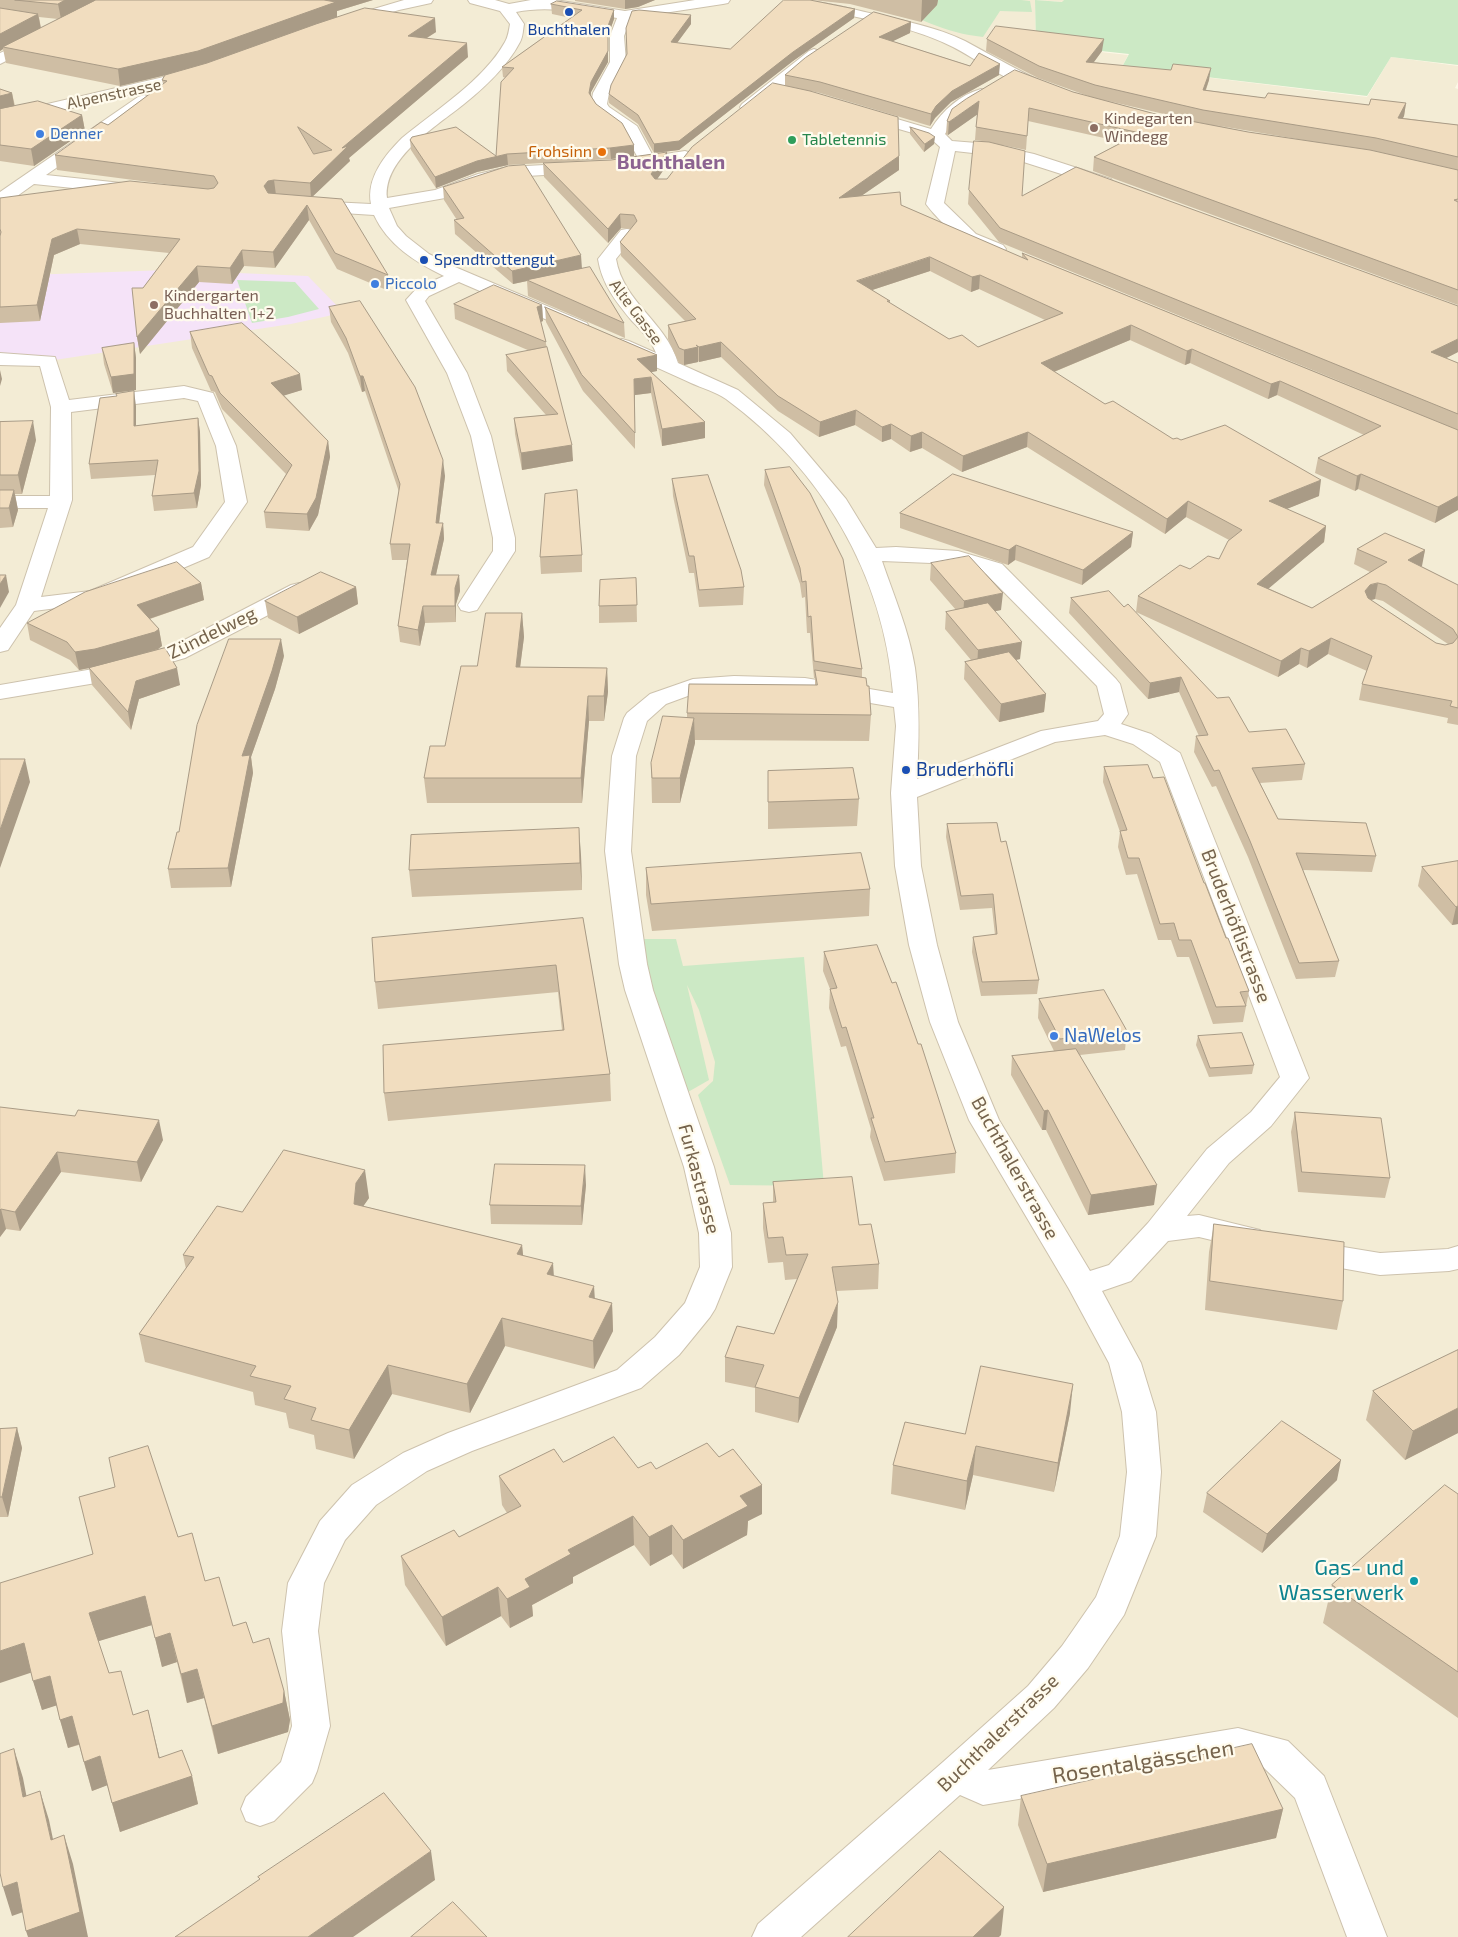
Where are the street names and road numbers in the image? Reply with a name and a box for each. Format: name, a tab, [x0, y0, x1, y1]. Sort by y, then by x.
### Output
street label: Alpenstrasse	[65, 75, 163, 113]
street label: Alte Gasse	[605, 276, 667, 348]
street label: Zündelweg	[164, 602, 260, 664]
street label: Bruderhöflistrasse	[1196, 846, 1276, 1006]
street label: Buchthalerstrasse	[966, 1093, 1064, 1243]
street label: Furkastrasse	[673, 1122, 725, 1236]
street label: Buchthalerstrasse	[933, 1669, 1063, 1797]
street label: Rosentalgässchen	[1050, 1735, 1236, 1789]

